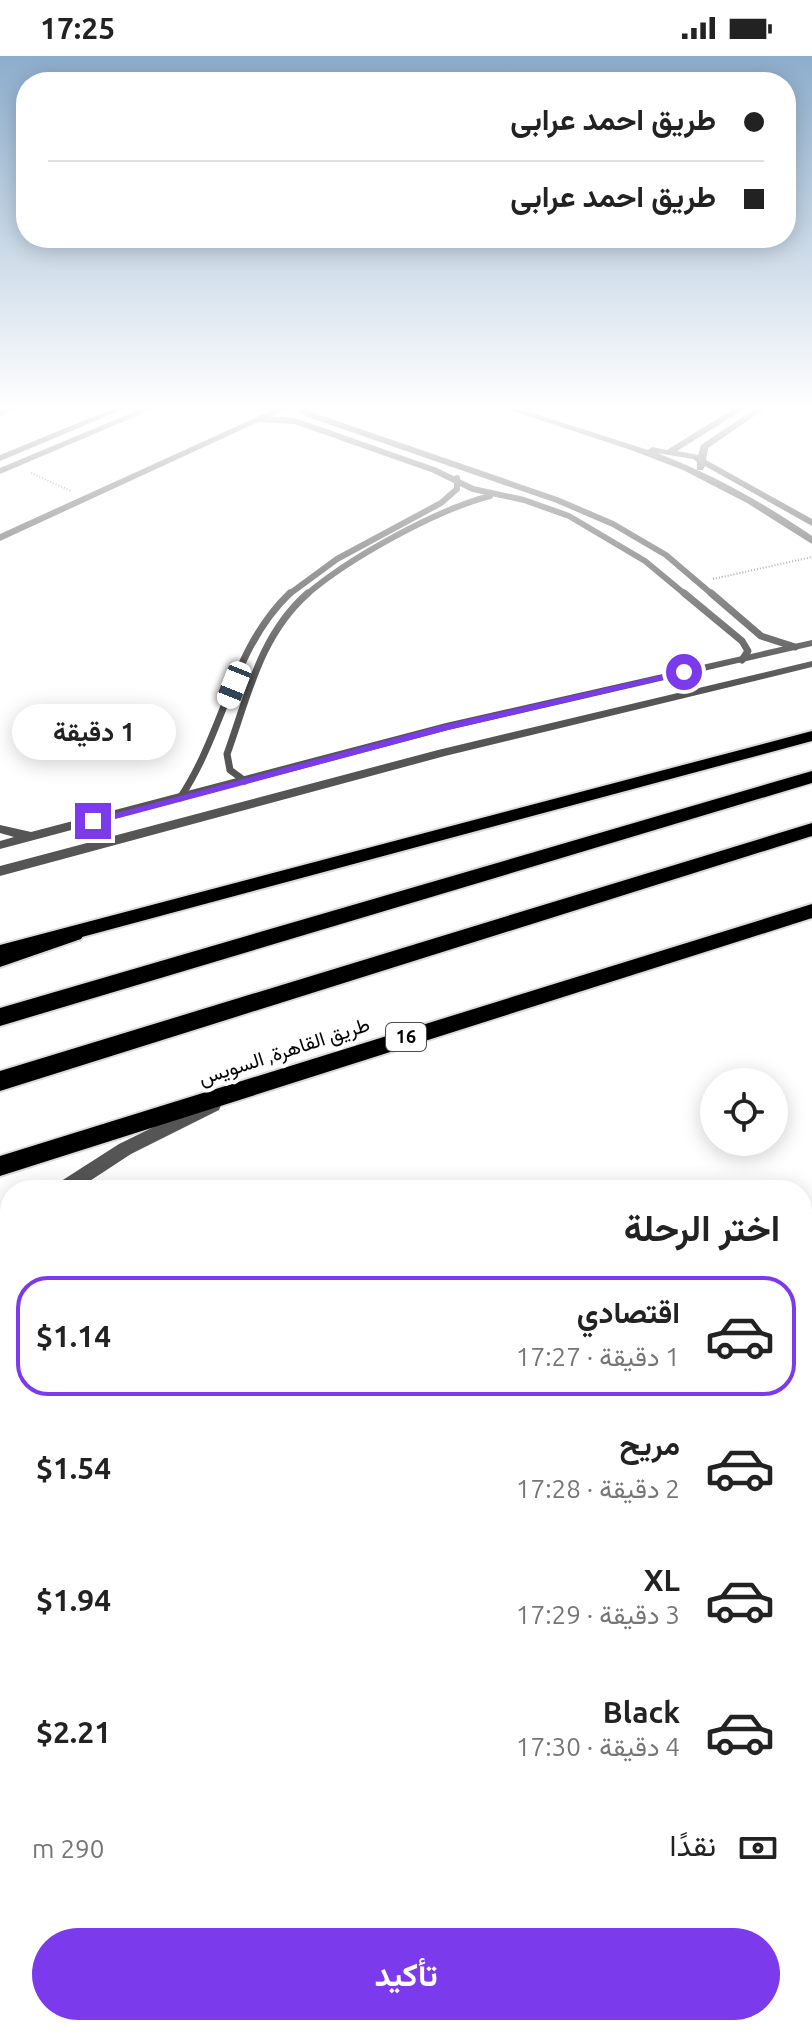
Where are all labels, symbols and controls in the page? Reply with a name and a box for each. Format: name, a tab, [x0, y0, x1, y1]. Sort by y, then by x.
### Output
text: 17:25	[40, 11, 115, 45]
text: طريق احمد عرابى	[510, 102, 716, 136]
text: طريق احمد عرابى	[510, 179, 716, 213]
route start	[666, 654, 702, 690]
car	[214, 658, 254, 712]
callout: 1 دقيقة	[11, 705, 175, 761]
text: 1 دقيقة	[53, 717, 135, 746]
route end	[75, 803, 111, 839]
street label: طريق القاهرة, السويس	[195, 1012, 373, 1091]
road number: 16	[386, 1023, 426, 1051]
map controls	[700, 1068, 788, 1156]
button: locate	[700, 1068, 788, 1156]
text: اختر الرحلة	[624, 1207, 780, 1248]
text: اقتصادي	[577, 1295, 680, 1329]
icon: car	[704, 1300, 776, 1372]
text: $1.14	[36, 1319, 111, 1353]
text: 1 دقيقة · 17:27	[516, 1342, 680, 1371]
text: مريح	[620, 1427, 680, 1461]
icon: car	[704, 1432, 776, 1504]
text: $1.54	[36, 1451, 111, 1485]
text: 2 دقيقة · 17:28	[516, 1474, 680, 1503]
text: XL	[644, 1563, 680, 1597]
icon: car	[704, 1564, 776, 1636]
text: $1.94	[36, 1583, 111, 1617]
text: 3 دقيقة · 17:29	[516, 1600, 680, 1629]
text: Black	[603, 1695, 680, 1729]
icon: car	[704, 1696, 776, 1768]
text: $2.21	[36, 1715, 111, 1749]
text: 4 دقيقة · 17:30	[516, 1732, 680, 1761]
icon: cash	[736, 1826, 780, 1870]
text: نقدًا	[670, 1828, 716, 1862]
text: 290 m	[32, 1834, 104, 1863]
button: تأكيد	[32, 1928, 780, 2020]

